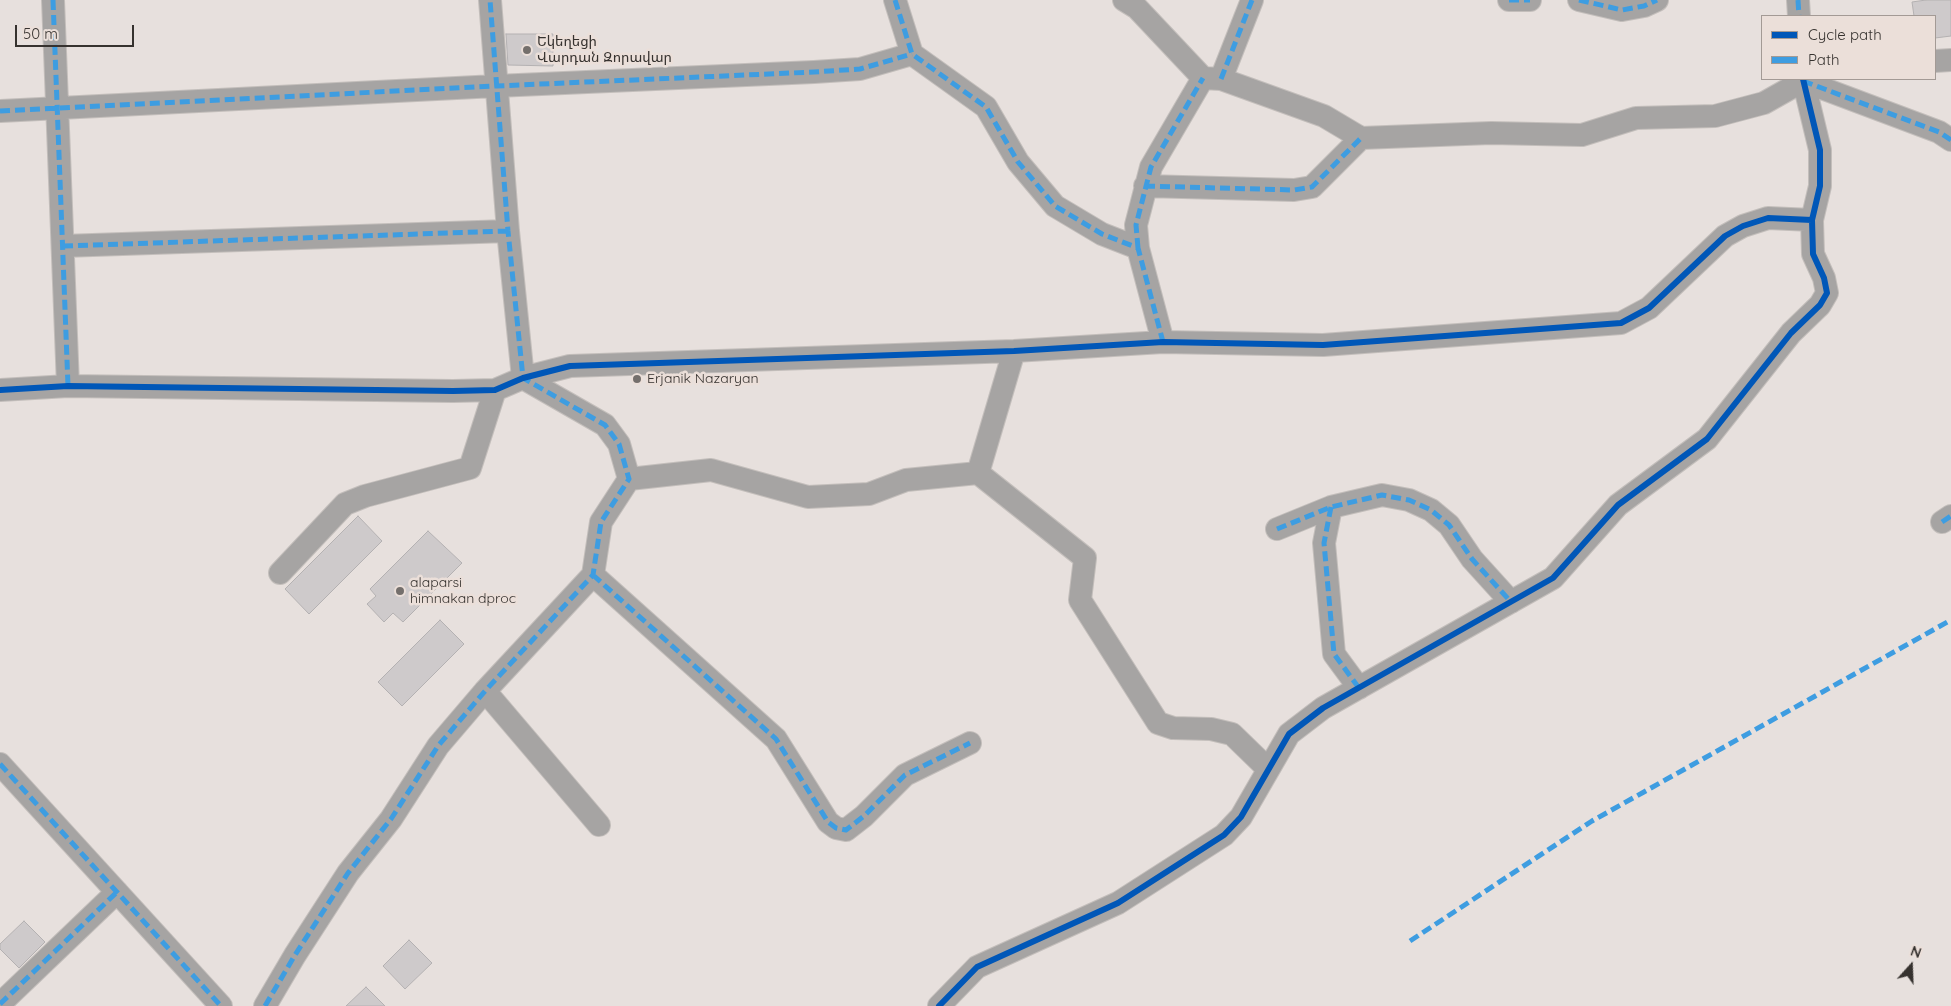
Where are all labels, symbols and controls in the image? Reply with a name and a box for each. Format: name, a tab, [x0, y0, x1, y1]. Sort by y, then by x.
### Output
scale bar	[18, 15, 136, 47]
legend	[1761, 15, 1936, 80]
text: 50 m	[23, 24, 58, 43]
text: Cycle path	[1808, 25, 1882, 44]
place label: Եկեղեցի Վարդան Զորավար	[537, 34, 672, 66]
marker: Եկեղեցի Վարդան Զորավար	[521, 44, 533, 56]
text: Path	[1808, 50, 1840, 69]
place label: Erjanik Nazaryan	[647, 371, 759, 387]
marker: Erjanik Nazaryan	[631, 373, 643, 385]
place label: alaparsi himnakan dproc	[410, 575, 516, 608]
marker: alaparsi himnakan dproc	[394, 585, 406, 597]
north arrow	[1886, 941, 1936, 991]
text: N	[1908, 942, 1924, 962]

